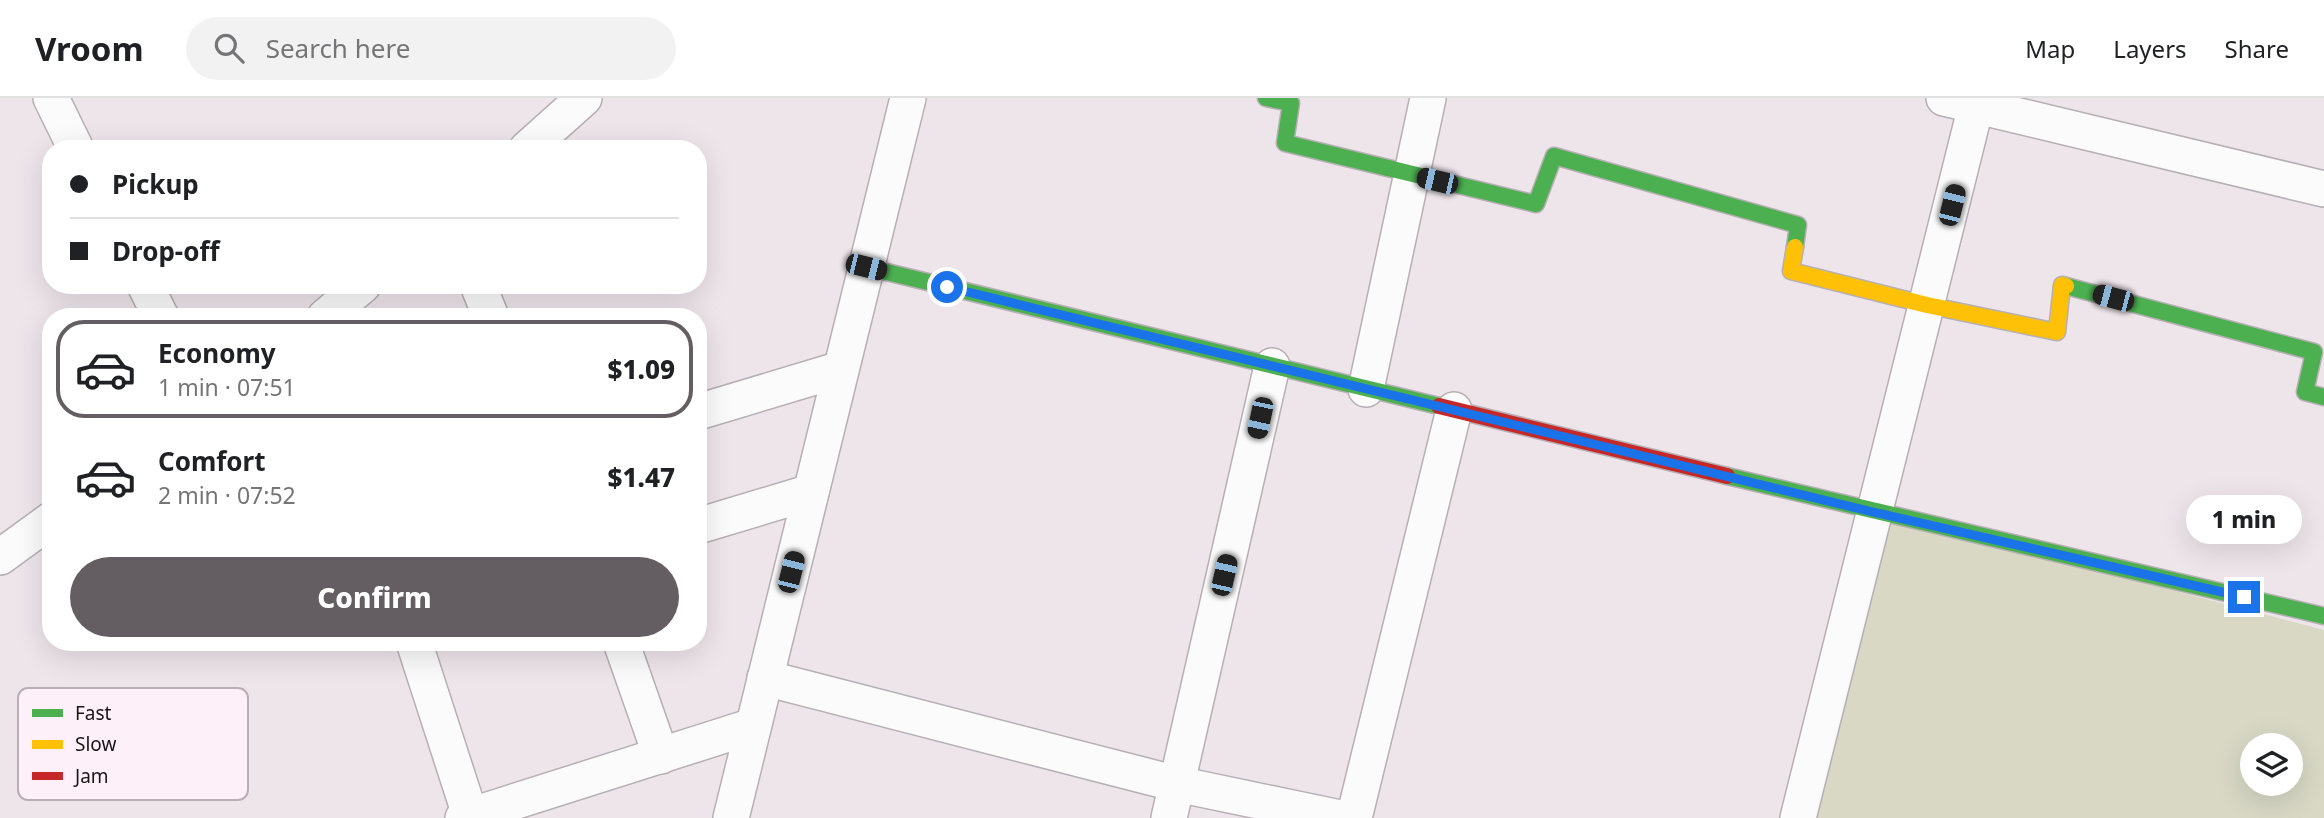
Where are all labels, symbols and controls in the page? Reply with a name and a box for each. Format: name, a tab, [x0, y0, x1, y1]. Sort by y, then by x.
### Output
search box	[186, 17, 676, 80]
text: Vroom	[35, 26, 144, 71]
icon: search	[210, 29, 248, 67]
text: Search here	[266, 30, 410, 66]
text: Map	[2025, 32, 2075, 65]
text: Layers	[2113, 32, 2187, 65]
text: Share	[2225, 32, 2289, 65]
text: Pickup	[112, 166, 199, 202]
car	[1415, 166, 1460, 196]
car	[1937, 182, 1968, 228]
text: Drop-off	[112, 233, 219, 269]
car	[844, 252, 889, 282]
route start	[931, 271, 963, 303]
car	[2090, 282, 2137, 314]
text: Economy	[158, 335, 276, 371]
icon: car	[74, 338, 137, 401]
text: $1.09	[608, 351, 675, 387]
text: 1 min · 07:51	[158, 371, 296, 403]
car	[1246, 395, 1275, 441]
text: Comfort	[158, 443, 266, 479]
icon: car	[74, 446, 137, 509]
text: $1.47	[608, 459, 675, 495]
text: 2 min · 07:52	[158, 479, 296, 511]
callout: 1 min	[2186, 496, 2302, 545]
text: 1 min	[2212, 503, 2276, 535]
car	[776, 549, 807, 595]
car	[1210, 552, 1239, 598]
button: Confirm	[70, 557, 679, 637]
route end	[2228, 581, 2260, 613]
legend	[18, 688, 248, 800]
text: Fast	[75, 700, 112, 726]
text: Slow	[75, 731, 116, 757]
map controls	[2240, 733, 2303, 796]
button: layers	[2240, 733, 2303, 796]
text: Jam	[73, 763, 109, 789]

